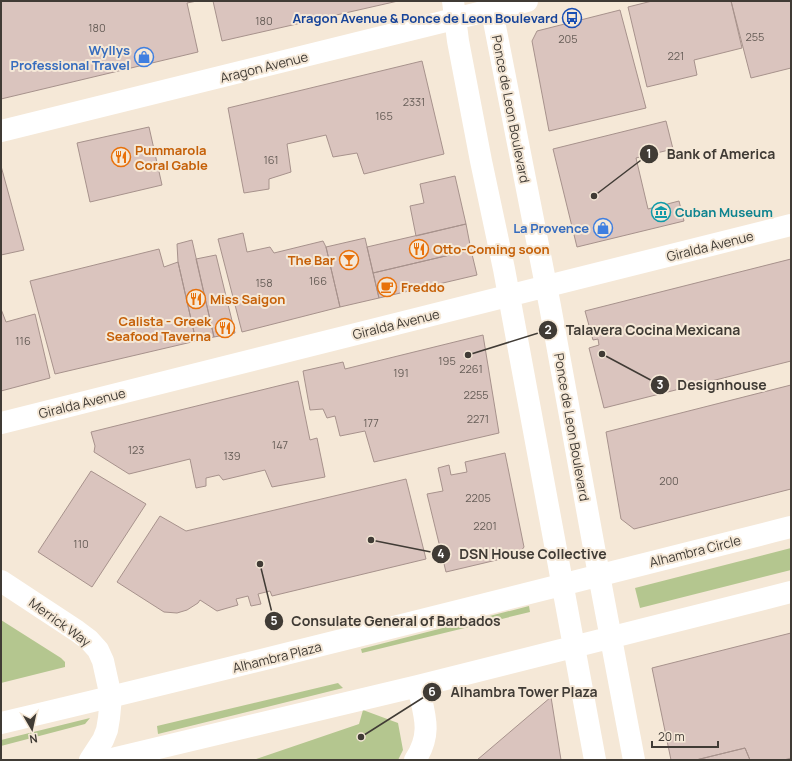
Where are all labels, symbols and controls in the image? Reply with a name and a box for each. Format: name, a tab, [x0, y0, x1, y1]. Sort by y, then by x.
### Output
bus stop icon: Aragon Avenue & Ponce de Leon Boulevard	[561, 7, 583, 29]
place label: Aragon Avenue & Ponce de Leon Boulevard	[292, 9, 558, 27]
house number: 180	[255, 13, 273, 28]
house number: 180	[88, 20, 106, 35]
house number: 255	[746, 29, 764, 44]
house number: 205	[558, 31, 578, 46]
street label: Ponce de Leon Boulevard	[488, 34, 534, 184]
place label: Wyllys Professional Travel	[11, 41, 130, 74]
shop icon: Wyllys Professional Travel	[133, 46, 155, 68]
street label: Aragon Avenue	[218, 47, 310, 87]
house number: 221	[668, 48, 684, 63]
house number: 2331	[403, 94, 425, 109]
house number: 165	[375, 108, 393, 123]
place label: Pummarola Coral Gable	[135, 141, 208, 174]
callout: Bank of America	[639, 141, 784, 167]
text: Bank of America	[667, 144, 775, 163]
text: 1	[646, 145, 652, 162]
restaurant icon: Pummarola Coral Gable	[110, 146, 132, 168]
house number: 161	[263, 152, 279, 167]
museum icon: Cuban Museum	[650, 201, 672, 223]
place label: Cuban Museum	[675, 203, 773, 221]
shop icon: La Provence	[592, 217, 614, 239]
place label: La Provence	[513, 219, 589, 237]
street label: Giralda Avenue	[665, 226, 756, 265]
restaurant icon: Otto-Coming soon	[408, 238, 430, 260]
place label: Otto-Coming soon	[433, 240, 550, 258]
bar icon: The Bar	[338, 249, 360, 271]
place label: The Bar	[288, 251, 335, 269]
house number: 166	[309, 273, 327, 288]
house number: 158	[255, 275, 273, 290]
cafe icon: Freddo	[376, 276, 398, 298]
place label: Freddo	[401, 278, 445, 296]
restaurant icon: Miss Saigon	[185, 288, 207, 310]
place label: Miss Saigon	[210, 290, 285, 308]
street label: Giralda Avenue	[351, 304, 442, 343]
place label: Calista - Greek Seafood Taverna	[106, 312, 212, 345]
restaurant icon: Calista - Greek Seafood Taverna	[214, 317, 236, 339]
callout: Talavera Cocina Mexicana	[538, 317, 748, 343]
text: Talavera Cocina Mexicana	[566, 320, 740, 339]
text: 2	[544, 321, 552, 338]
house number: 116	[15, 333, 31, 348]
street label: Ponce de Leon Boulevard	[550, 352, 594, 502]
house number: 195	[438, 353, 456, 368]
house number: 2261	[459, 361, 483, 376]
house number: 191	[393, 365, 409, 380]
callout: Designhouse	[650, 372, 775, 398]
text: Designhouse	[677, 375, 767, 394]
text: 3	[657, 376, 664, 393]
street label: Giralda Avenue	[37, 383, 128, 422]
house number: 2255	[463, 387, 489, 402]
house number: 2271	[467, 411, 489, 426]
house number: 177	[363, 415, 379, 430]
house number: 147	[272, 437, 288, 452]
house number: 123	[128, 442, 144, 457]
house number: 139	[223, 448, 241, 463]
house number: 200	[659, 473, 679, 488]
house number: 2205	[465, 490, 491, 505]
house number: 2201	[473, 518, 497, 533]
street label: Alhambra Circle	[647, 531, 743, 571]
house number: 110	[73, 536, 89, 551]
callout: DSN House Collective	[431, 541, 614, 567]
text: DSN House Collective	[459, 544, 607, 563]
text: 4	[437, 545, 445, 562]
street label: Merrick Way	[25, 593, 95, 651]
callout: Consulate General of Barbados	[264, 608, 509, 634]
text: Consulate General of Barbados	[291, 611, 501, 630]
text: 5	[270, 612, 278, 629]
street label: Alhambra Plaza	[231, 637, 323, 677]
callout: Alhambra Tower Plaza	[422, 679, 605, 705]
text: Alhambra Tower Plaza	[450, 682, 598, 701]
text: 6	[428, 683, 436, 700]
north arrow	[12, 709, 52, 749]
scale bar	[652, 723, 718, 749]
text: 20 m	[658, 728, 685, 745]
text: N	[28, 731, 39, 747]

